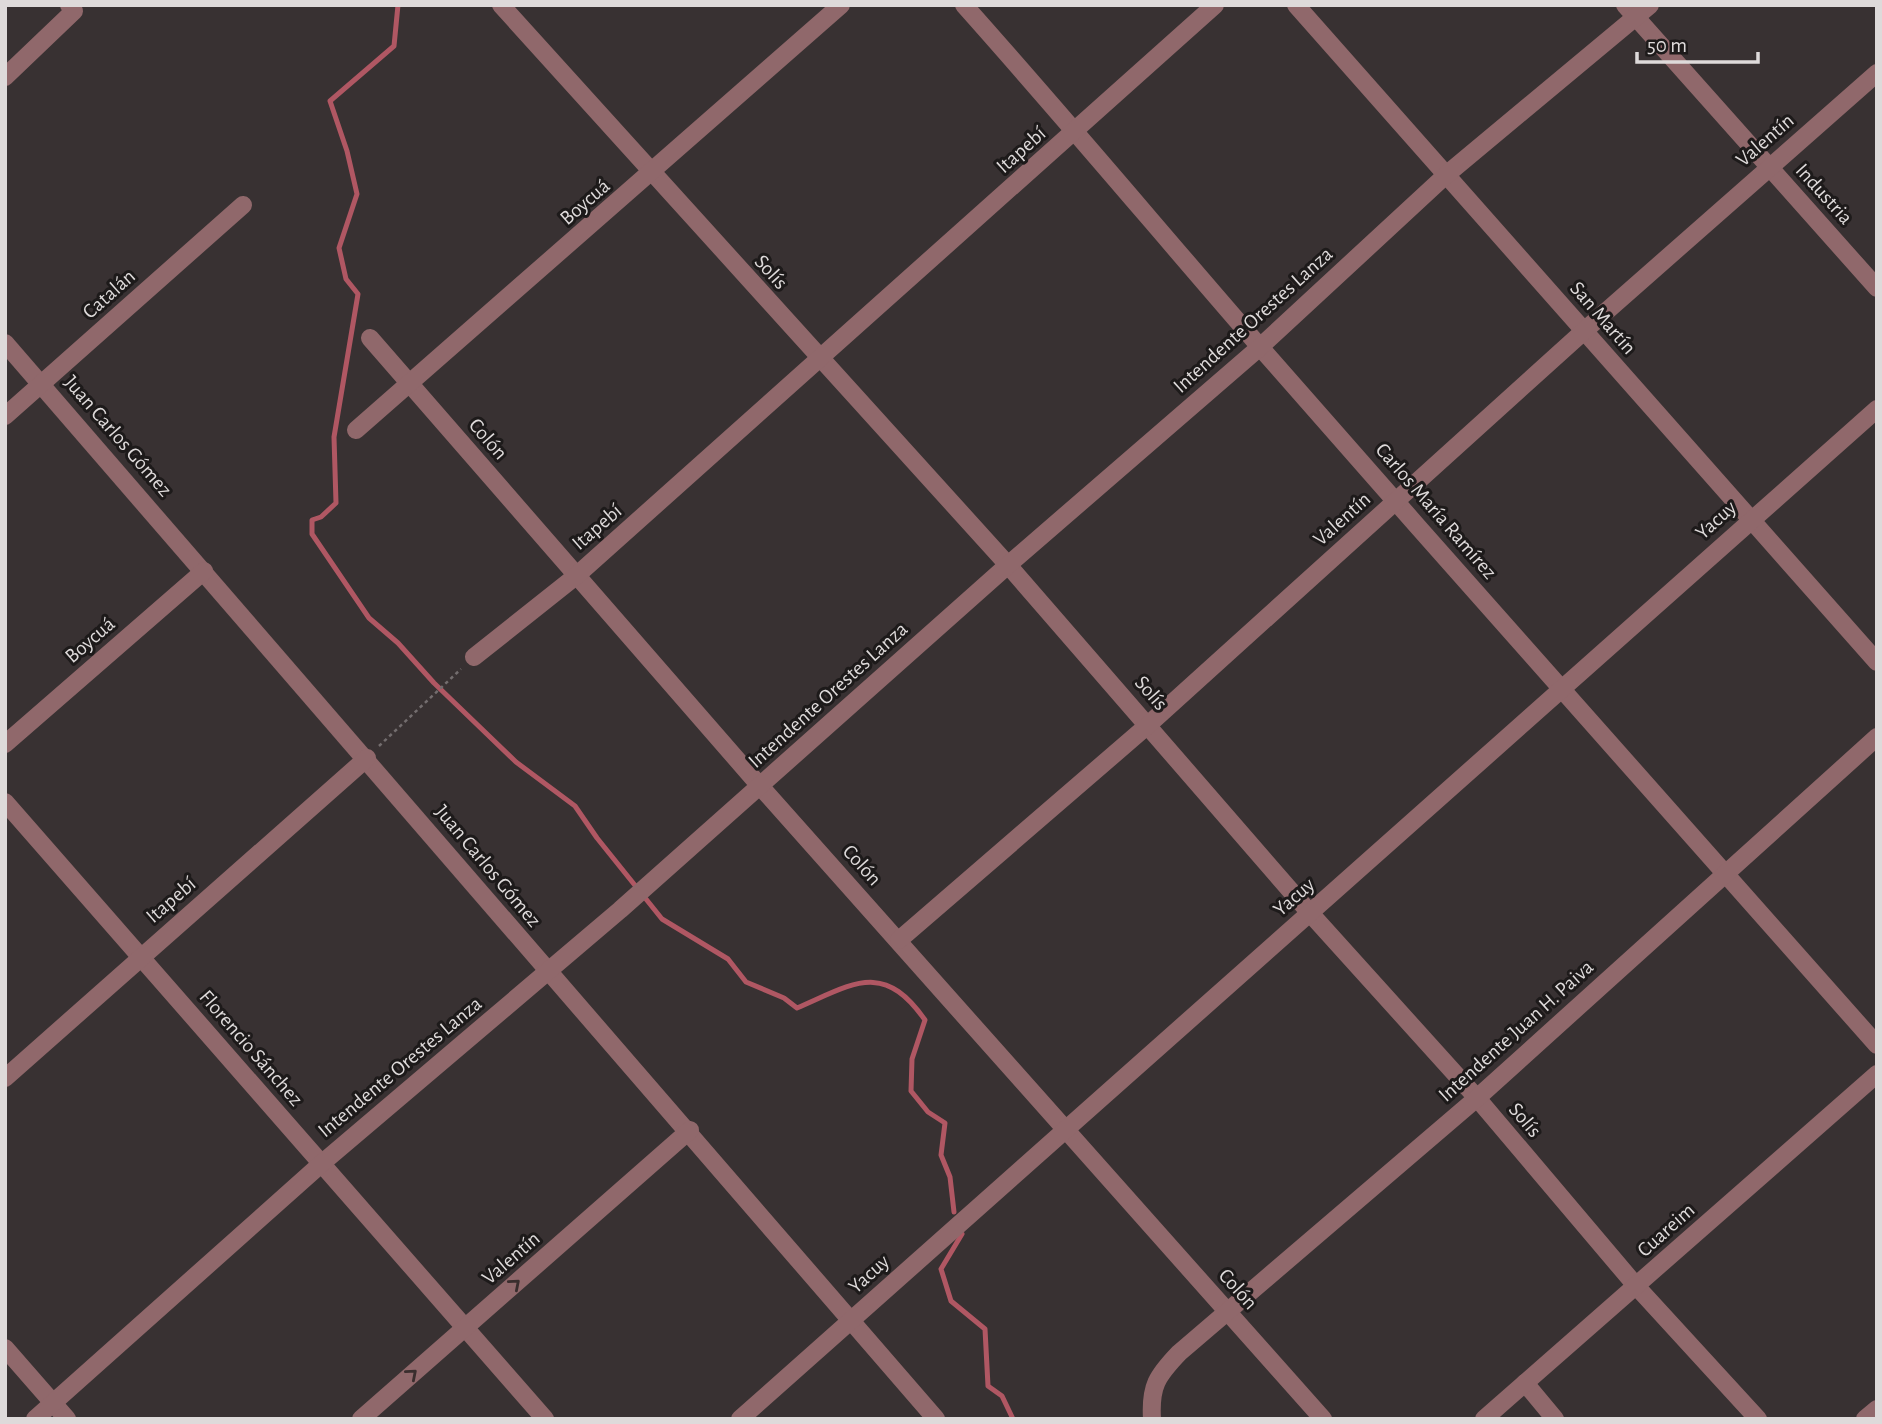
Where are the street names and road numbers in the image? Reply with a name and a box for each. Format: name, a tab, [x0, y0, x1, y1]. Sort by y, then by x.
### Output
street label: Valentín	[1732, 110, 1798, 170]
street label: Itapebí	[992, 122, 1050, 177]
street label: Industria	[1791, 160, 1857, 229]
street label: Boycuá	[556, 175, 614, 229]
street label: Intendente Orestes Lanza	[1169, 243, 1337, 397]
street label: Solís	[751, 251, 791, 293]
street label: Catalán	[79, 265, 139, 323]
street label: San Martín	[1566, 278, 1640, 358]
street label: Juan Carlos Gómez	[60, 372, 176, 500]
street label: Colón	[465, 414, 511, 464]
street label: Carlos María Ramírez	[1371, 439, 1501, 583]
street label: Valentín	[1309, 488, 1375, 550]
street label: Yacuy	[1692, 496, 1740, 544]
street label: Itapebí	[568, 499, 626, 554]
street label: Boycuá	[61, 613, 119, 667]
street label: Intendente Orestes Lanza	[744, 618, 912, 772]
street label: Solís	[1131, 672, 1171, 714]
street label: Juan Carlos Gómez	[431, 801, 545, 931]
street label: Colón	[838, 841, 886, 889]
street label: Itapebí	[142, 872, 200, 927]
street label: Yacuy	[1269, 874, 1319, 920]
street label: Intendente Juan H. Paiva	[1435, 956, 1598, 1106]
street label: Florencio Sánchez	[195, 986, 307, 1110]
street label: Intendente Orestes Lanza	[314, 992, 486, 1141]
street label: Solís	[1505, 1099, 1545, 1141]
street label: Cuareim	[1633, 1199, 1699, 1261]
street label: Valentín	[478, 1228, 544, 1288]
street label: Yacuy	[845, 1250, 893, 1298]
street label: Colón	[1214, 1265, 1262, 1313]

